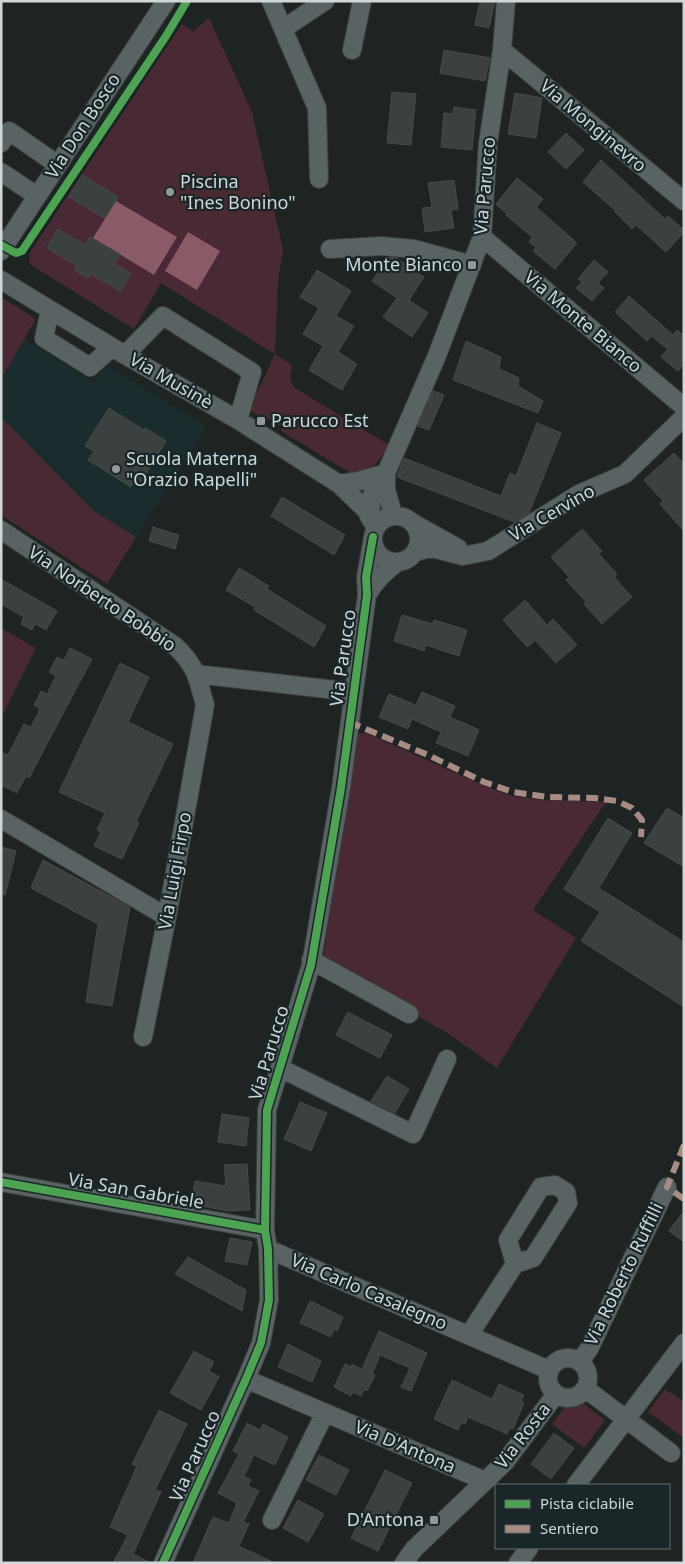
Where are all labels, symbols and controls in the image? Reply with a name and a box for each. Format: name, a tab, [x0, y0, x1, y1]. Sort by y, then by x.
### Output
street label: Via Don Bosco	[39, 68, 125, 183]
street label: Via Monginevro	[535, 74, 652, 177]
street label: Via Parucco	[468, 136, 500, 236]
place label: Piscina "Ines Bonino"	[180, 169, 296, 214]
marker: Piscina "Ines Bonino"	[164, 186, 176, 198]
place label: Monte Bianco	[345, 252, 462, 276]
marker: Monte Bianco	[466, 259, 478, 271]
street label: Via Monte Bianco	[520, 265, 648, 378]
street label: Via Musinè	[126, 347, 217, 414]
place label: Parucco Est	[271, 408, 369, 432]
marker: Parucco Est	[255, 415, 267, 427]
place label: Scuola Materna "Orazio Rapelli"	[126, 446, 258, 491]
marker: Scuola Materna "Orazio Rapelli"	[110, 463, 122, 475]
street label: Via Cervino	[504, 478, 599, 546]
street label: Via Norberto Bobbio	[24, 540, 181, 657]
street label: Via Parucco	[323, 608, 361, 708]
street label: Via Luigi Firpo	[152, 810, 196, 932]
street label: Via Parucco	[242, 1002, 294, 1103]
street label: Via San Gabriele	[66, 1166, 206, 1214]
street label: Via Roberto Ruffilli	[578, 1198, 668, 1349]
street label: Via Carlo Casalegno	[288, 1247, 451, 1335]
street label: Via Rosta	[489, 1397, 556, 1473]
street label: Via Parucco	[163, 1406, 225, 1505]
street label: Via D'Antona	[351, 1414, 460, 1478]
legend	[495, 1484, 670, 1549]
text: Pista ciclabile	[540, 1493, 634, 1513]
place label: D'Antona	[347, 1507, 424, 1531]
marker: D'Antona	[428, 1514, 440, 1526]
text: Sentiero	[540, 1518, 599, 1538]

